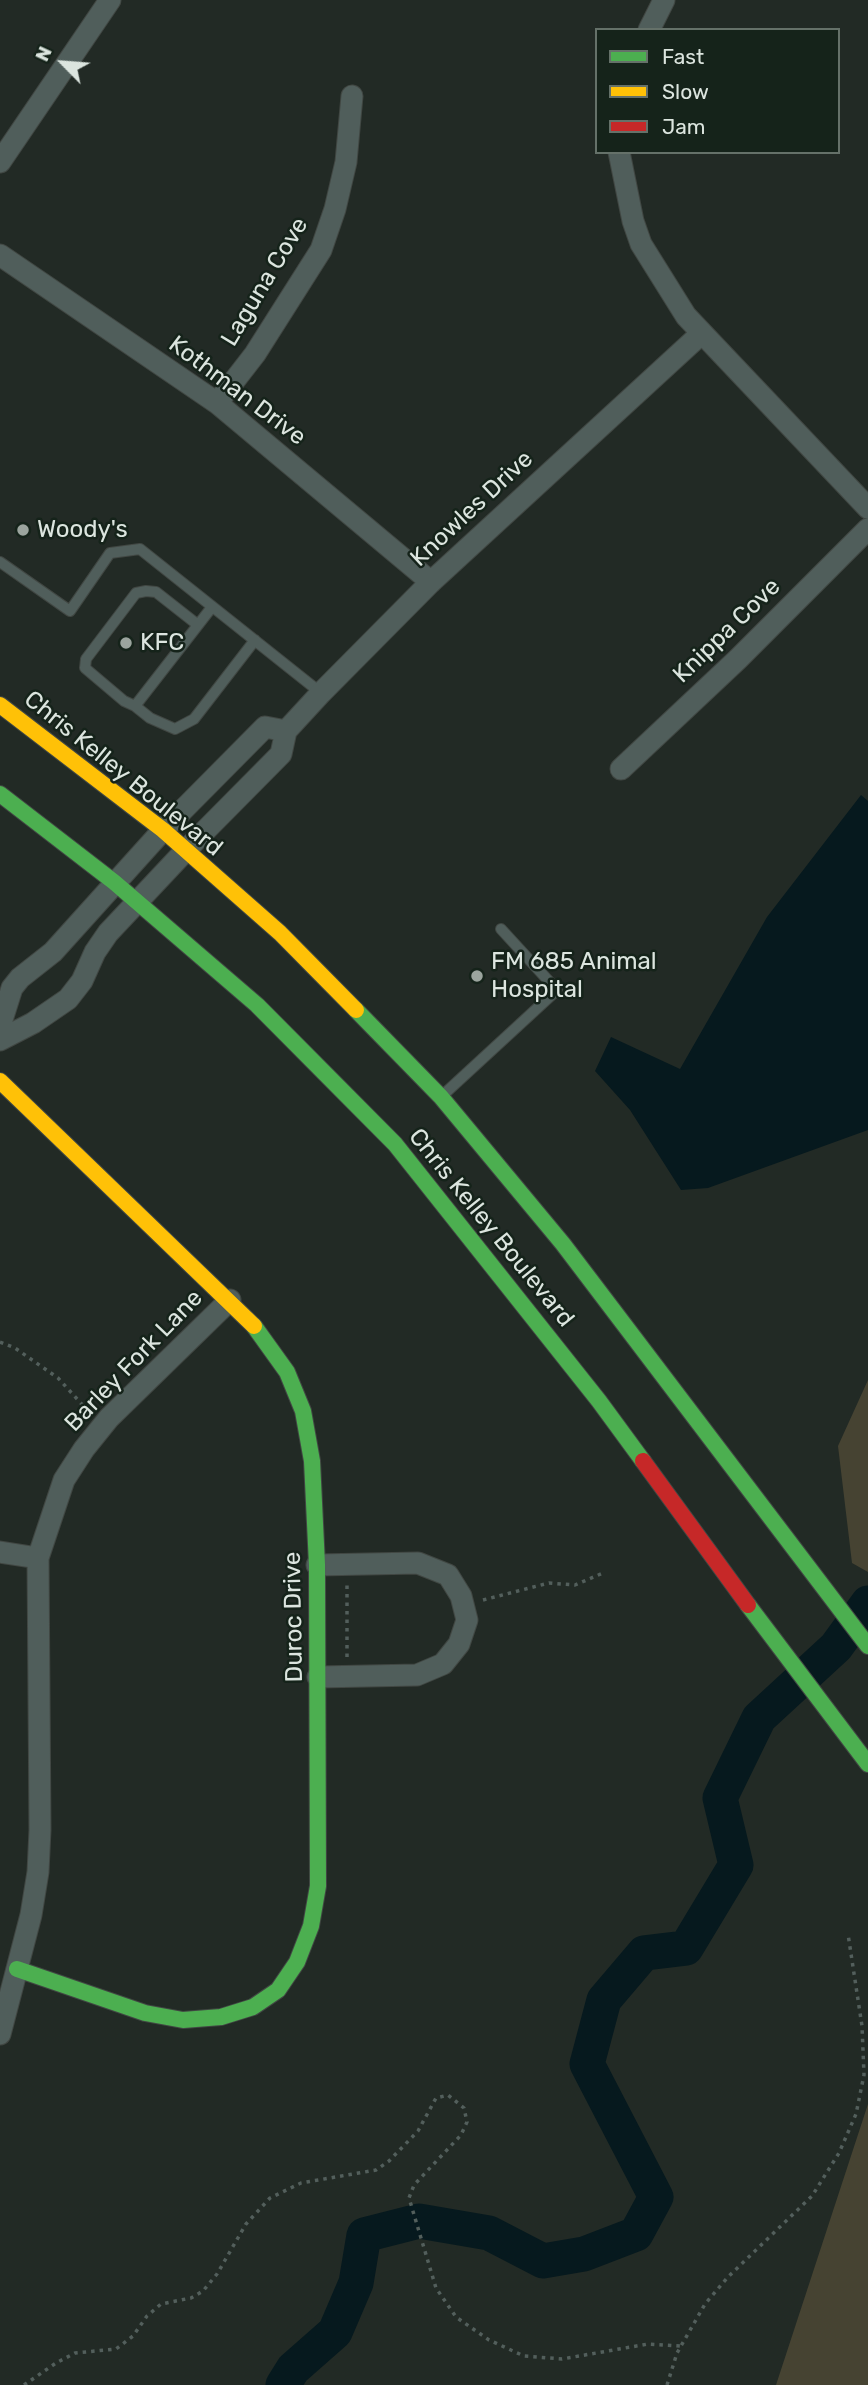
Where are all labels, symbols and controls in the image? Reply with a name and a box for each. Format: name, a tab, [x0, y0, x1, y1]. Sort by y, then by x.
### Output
north arrow	[28, 28, 98, 98]
legend	[595, 28, 840, 154]
text: N	[30, 43, 57, 65]
text: Fast	[662, 44, 704, 69]
text: Slow	[662, 79, 709, 104]
text: Jam	[662, 114, 706, 139]
street label: Laguna Cove	[215, 213, 315, 351]
street label: Kothman Drive	[163, 330, 311, 452]
street label: Knowles Drive	[405, 445, 539, 573]
place label: Woody's	[37, 516, 128, 544]
marker: Woody's	[15, 522, 31, 538]
street label: Knippa Cove	[667, 573, 787, 689]
place label: KFC	[140, 629, 184, 657]
marker: KFC	[118, 635, 134, 651]
street label: Chris Kelley Boulevard	[18, 685, 228, 863]
place label: FM 685 Animal Hospital	[491, 948, 657, 1004]
marker: FM 685 Animal Hospital	[469, 968, 485, 984]
street label: Chris Kelley Boulevard	[402, 1123, 580, 1333]
street label: Barley Fork Lane	[59, 1284, 209, 1438]
street label: Duroc Drive	[278, 1551, 310, 1683]

